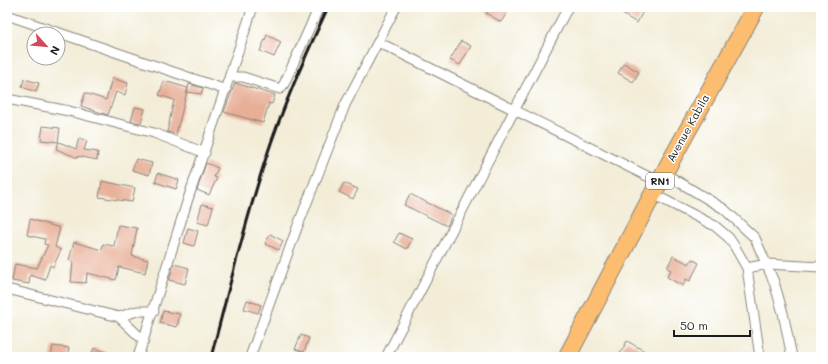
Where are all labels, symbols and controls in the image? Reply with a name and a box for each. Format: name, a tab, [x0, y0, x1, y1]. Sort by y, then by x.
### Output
north arrow	[26, 26, 66, 66]
text: N	[47, 44, 64, 58]
street label: Avenue Kabila	[663, 91, 712, 164]
road number: RN1	[646, 173, 674, 189]
scale bar	[674, 312, 750, 338]
text: 50 m	[680, 317, 708, 333]

